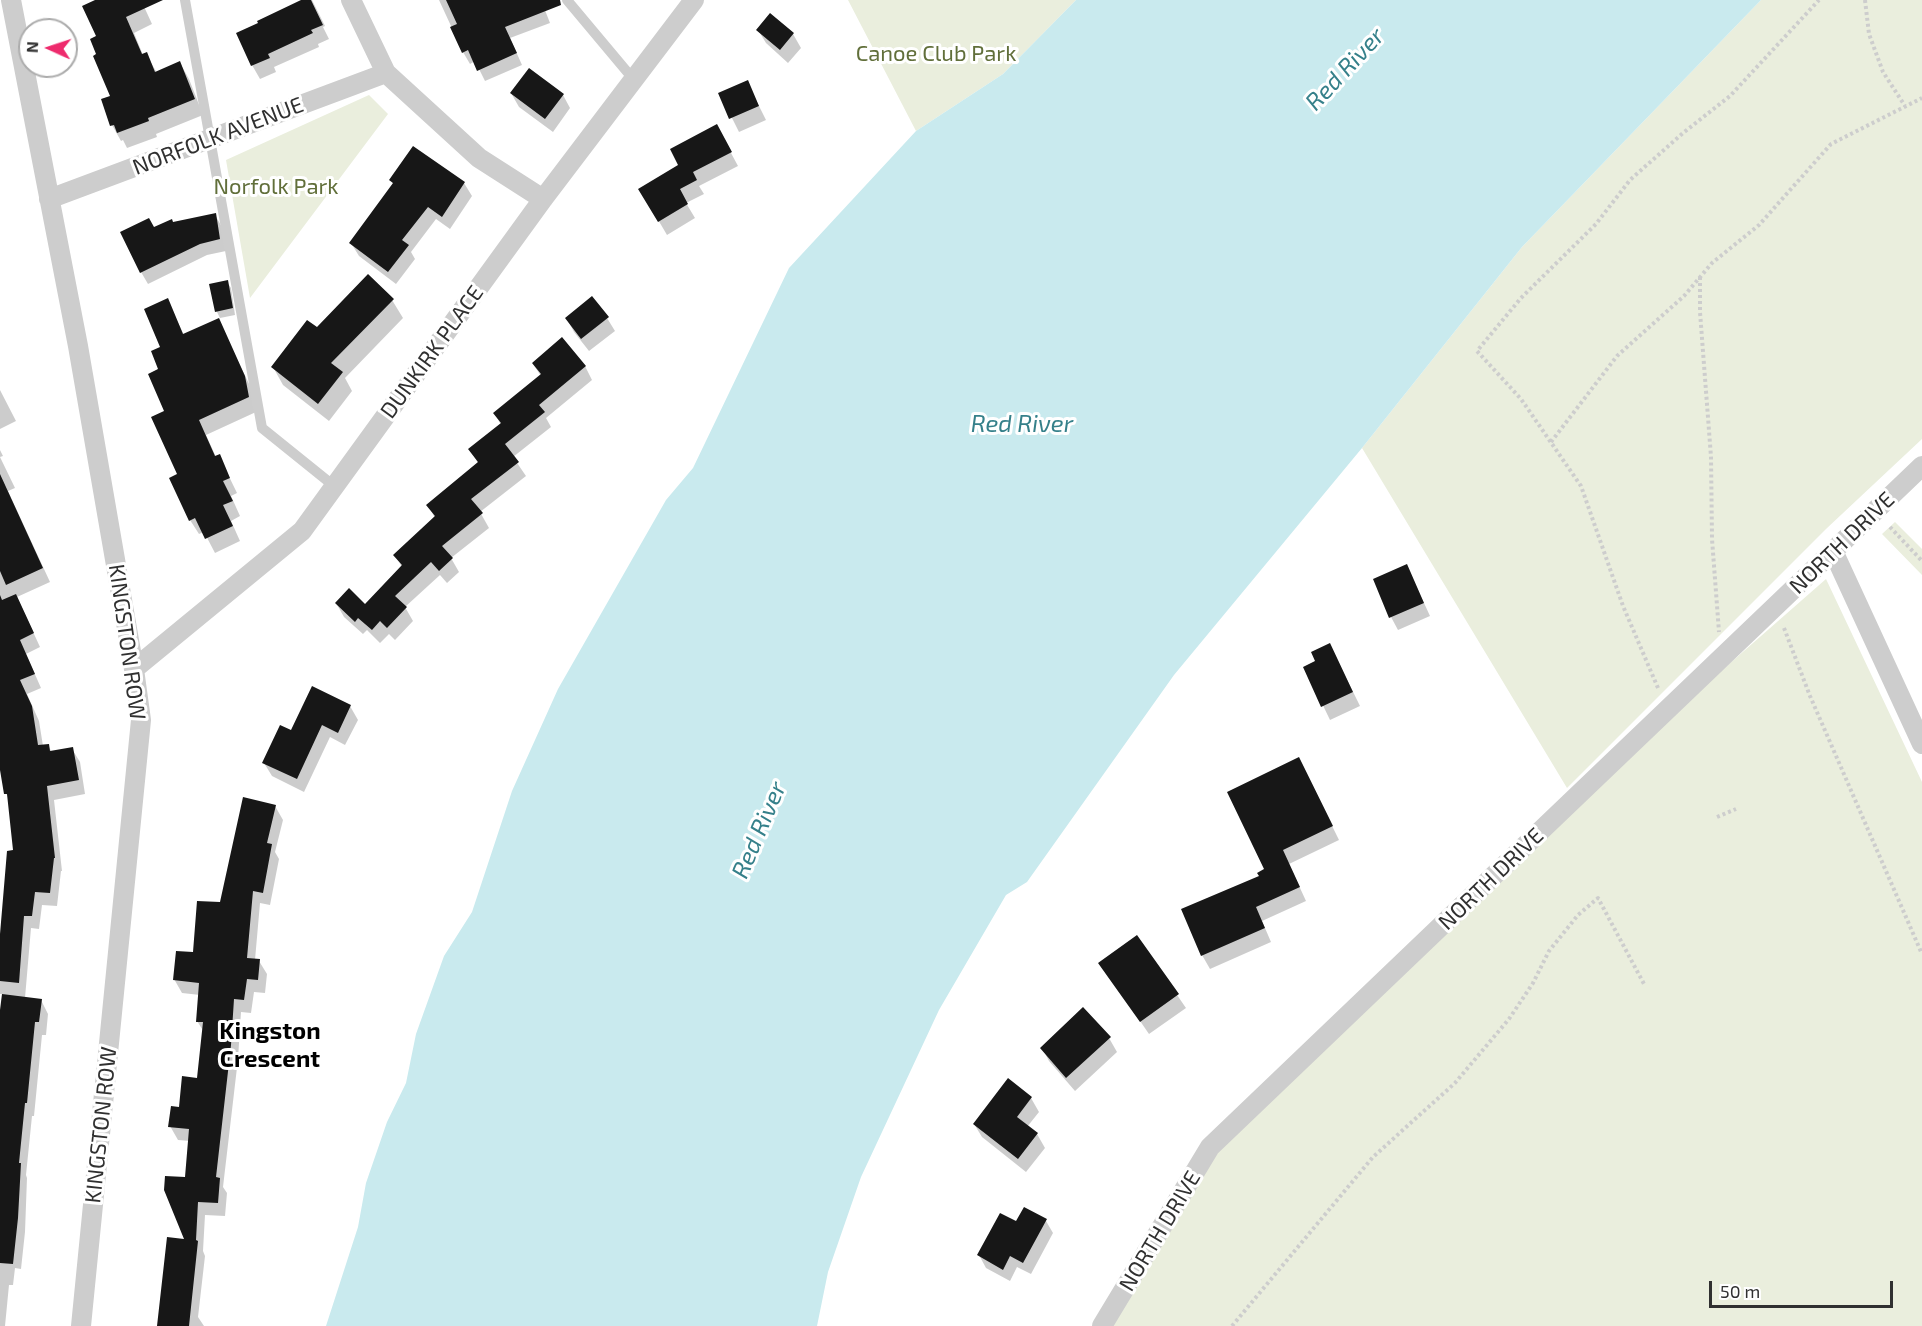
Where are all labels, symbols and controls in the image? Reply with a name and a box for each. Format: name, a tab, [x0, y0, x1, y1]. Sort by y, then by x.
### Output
north arrow	[18, 18, 78, 78]
water label: Red River	[1299, 22, 1391, 116]
text: N	[22, 41, 41, 53]
park label: Canoe Club Park	[856, 41, 1016, 67]
street label: NORFOLK AVENUE	[129, 91, 307, 181]
park label: Norfolk Park	[213, 174, 339, 200]
street label: DUNKIRK PLACE	[375, 280, 489, 424]
water label: Red River	[971, 410, 1073, 438]
street label: NORTH DRIVE	[1784, 486, 1900, 600]
street label: KINGSTON ROW	[103, 562, 151, 722]
water label: Red River	[726, 777, 792, 883]
street label: NORTH DRIVE	[1433, 822, 1549, 936]
district label: Kingston Crescent	[219, 1017, 321, 1073]
street label: KINGSTON ROW	[80, 1045, 122, 1205]
street label: NORTH DRIVE	[1114, 1166, 1206, 1296]
scale bar	[1712, 1269, 1896, 1307]
text: 50 m	[1720, 1280, 1760, 1302]

